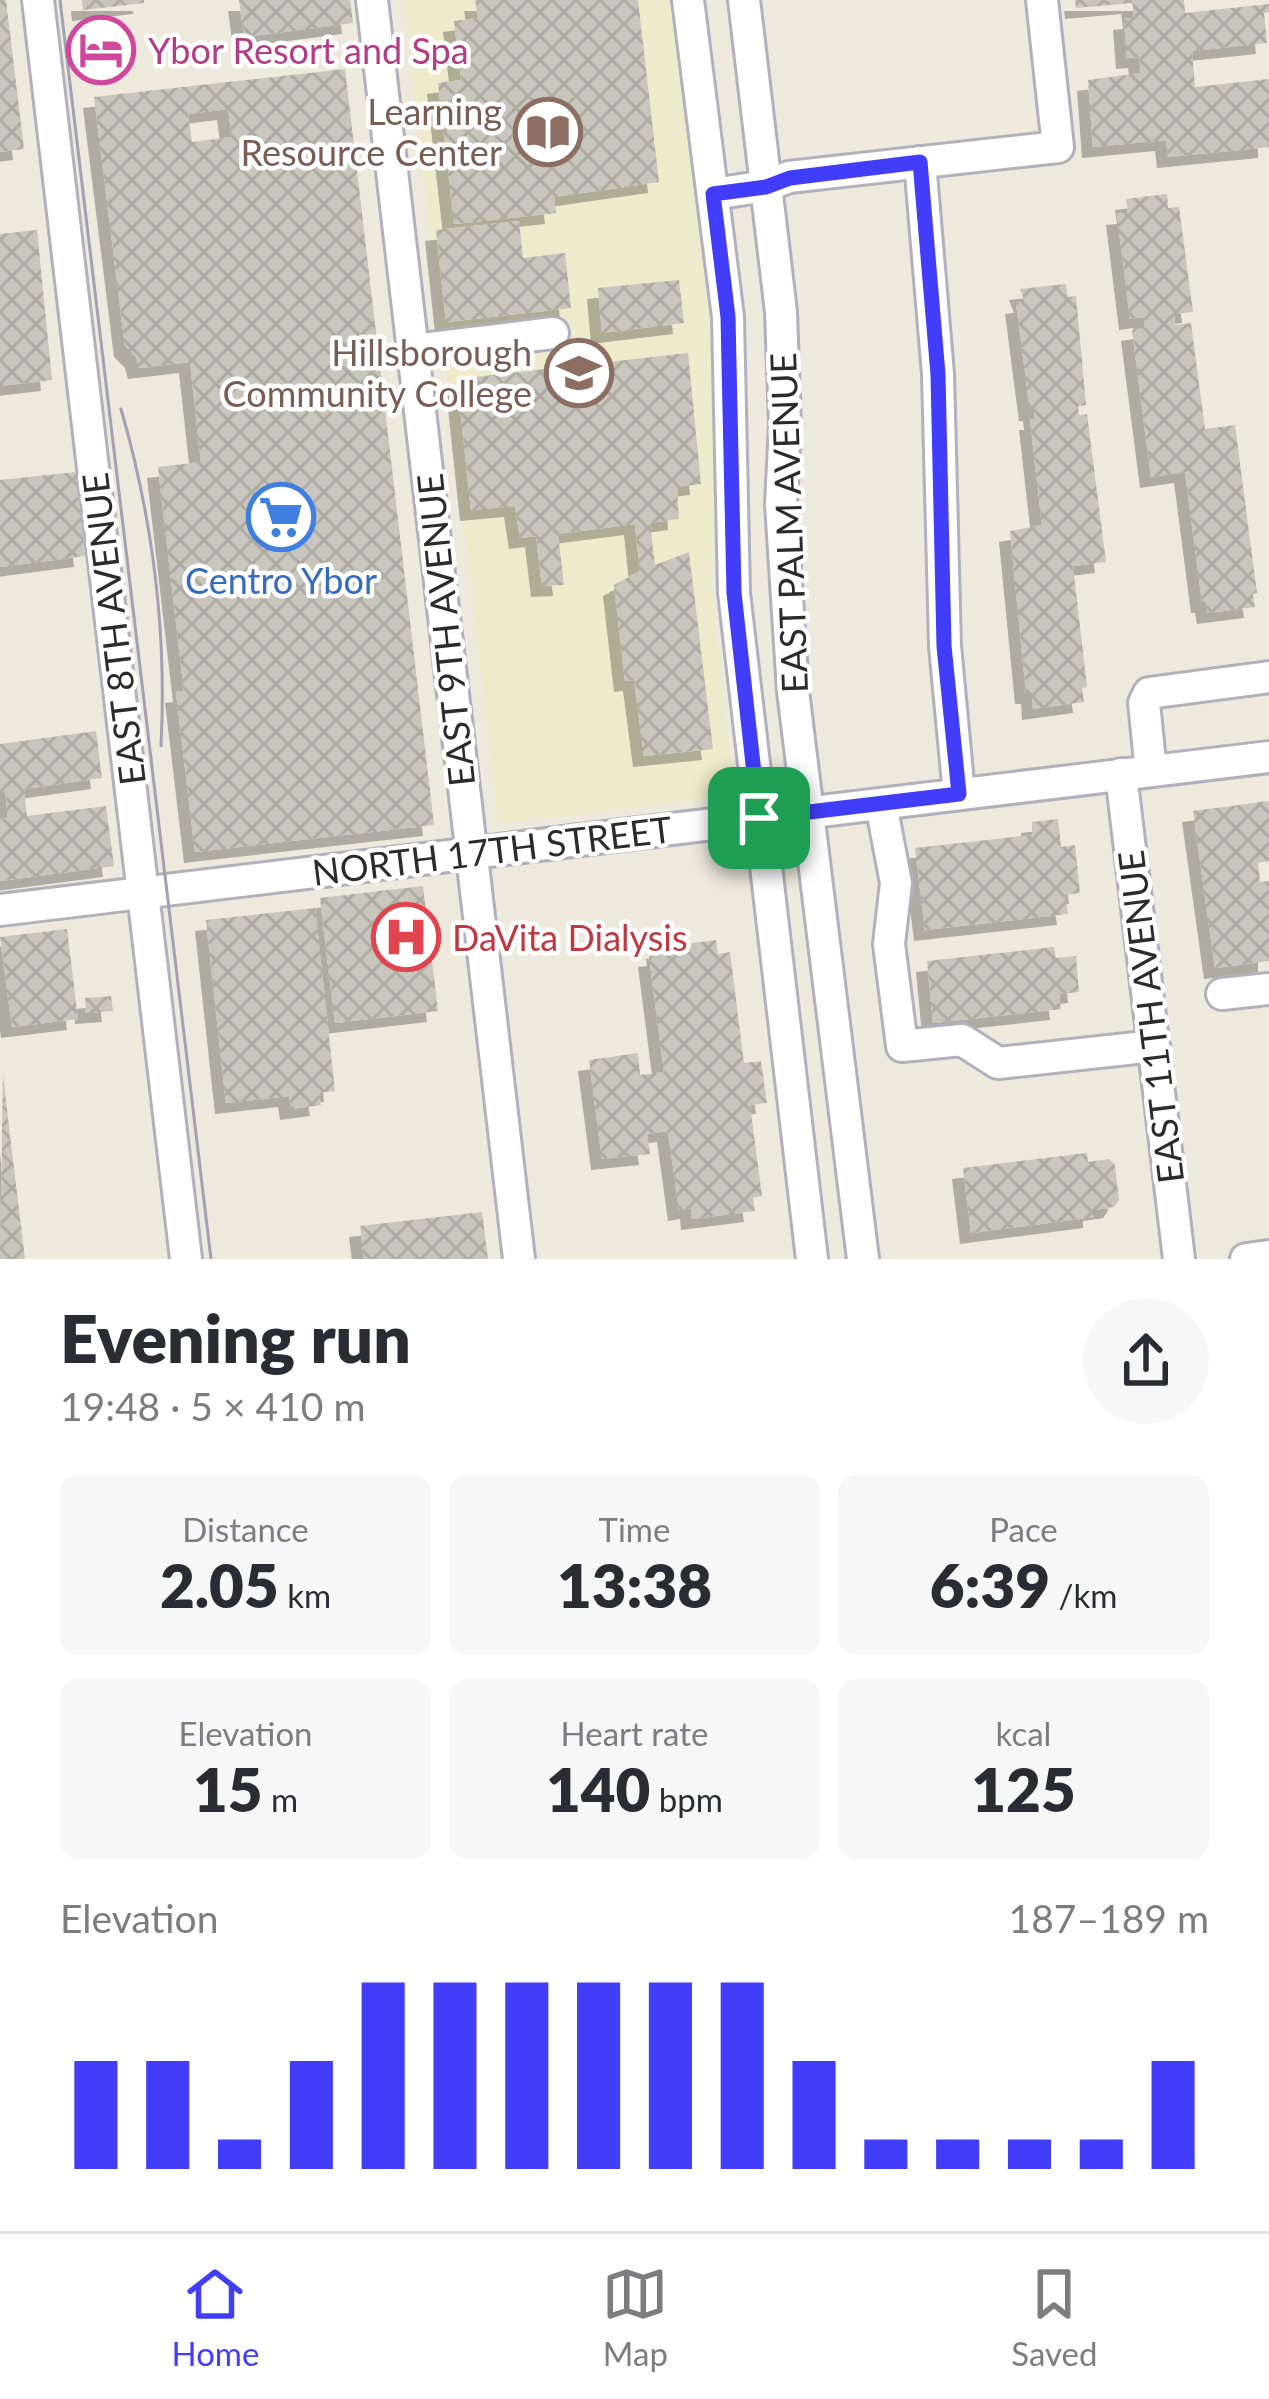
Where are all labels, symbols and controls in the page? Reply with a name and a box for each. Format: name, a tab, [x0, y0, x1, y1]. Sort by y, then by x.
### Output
hotel icon: Ybor Resort and Spa	[66, 15, 136, 85]
place label: Ybor Resort and Spa	[148, 28, 469, 72]
place label: Learning Resource Center	[241, 89, 502, 174]
library icon: Learning Resource Center	[513, 97, 583, 167]
place label: Hillsborough Community College	[223, 330, 532, 415]
school or university icon: Hillsborough Community College	[544, 338, 614, 408]
street label: EAST PALM AVENUE	[760, 352, 816, 694]
street label: EAST 8TH AVENUE	[72, 470, 154, 788]
street label: EAST 9TH AVENUE	[407, 472, 483, 788]
supermarket icon: Centro Ybor	[246, 482, 316, 552]
place label: Centro Ybor	[185, 558, 377, 602]
pin	[708, 767, 810, 869]
icon: arrive	[726, 785, 792, 851]
street label: NORTH 17TH STREET	[310, 806, 674, 894]
street label: EAST 11TH AVENUE	[1108, 848, 1192, 1186]
hospital icon: DaVita Dialysis	[371, 902, 441, 972]
place label: DaVita Dialysis	[452, 915, 688, 959]
text: Evening run	[60, 1298, 411, 1377]
button: share	[1083, 1298, 1209, 1424]
text: 19:48 · 5 × 410 m	[60, 1383, 365, 1429]
text: Distance	[182, 1509, 309, 1549]
text: Time	[599, 1509, 670, 1549]
text: Pace	[989, 1509, 1058, 1549]
text: 2.05	[160, 1549, 279, 1621]
text: 13:38	[557, 1549, 712, 1621]
text: 6:39	[930, 1549, 1050, 1621]
text: km	[279, 1575, 331, 1615]
text: /km	[1050, 1575, 1117, 1615]
text: Elevation	[178, 1713, 313, 1753]
text: Heart rate	[561, 1713, 708, 1753]
text: kcal	[996, 1713, 1051, 1753]
text: 15	[193, 1753, 263, 1825]
text: 140	[546, 1753, 650, 1825]
text: 125	[971, 1753, 1076, 1825]
text: m	[263, 1779, 298, 1819]
text: bpm	[650, 1779, 723, 1819]
text: Elevation	[60, 1895, 218, 1941]
text: 187–189 m	[1009, 1895, 1209, 1941]
tab: Home	[171, 2261, 259, 2373]
tab: Map	[602, 2261, 668, 2373]
tab: Saved	[1011, 2261, 1098, 2373]

